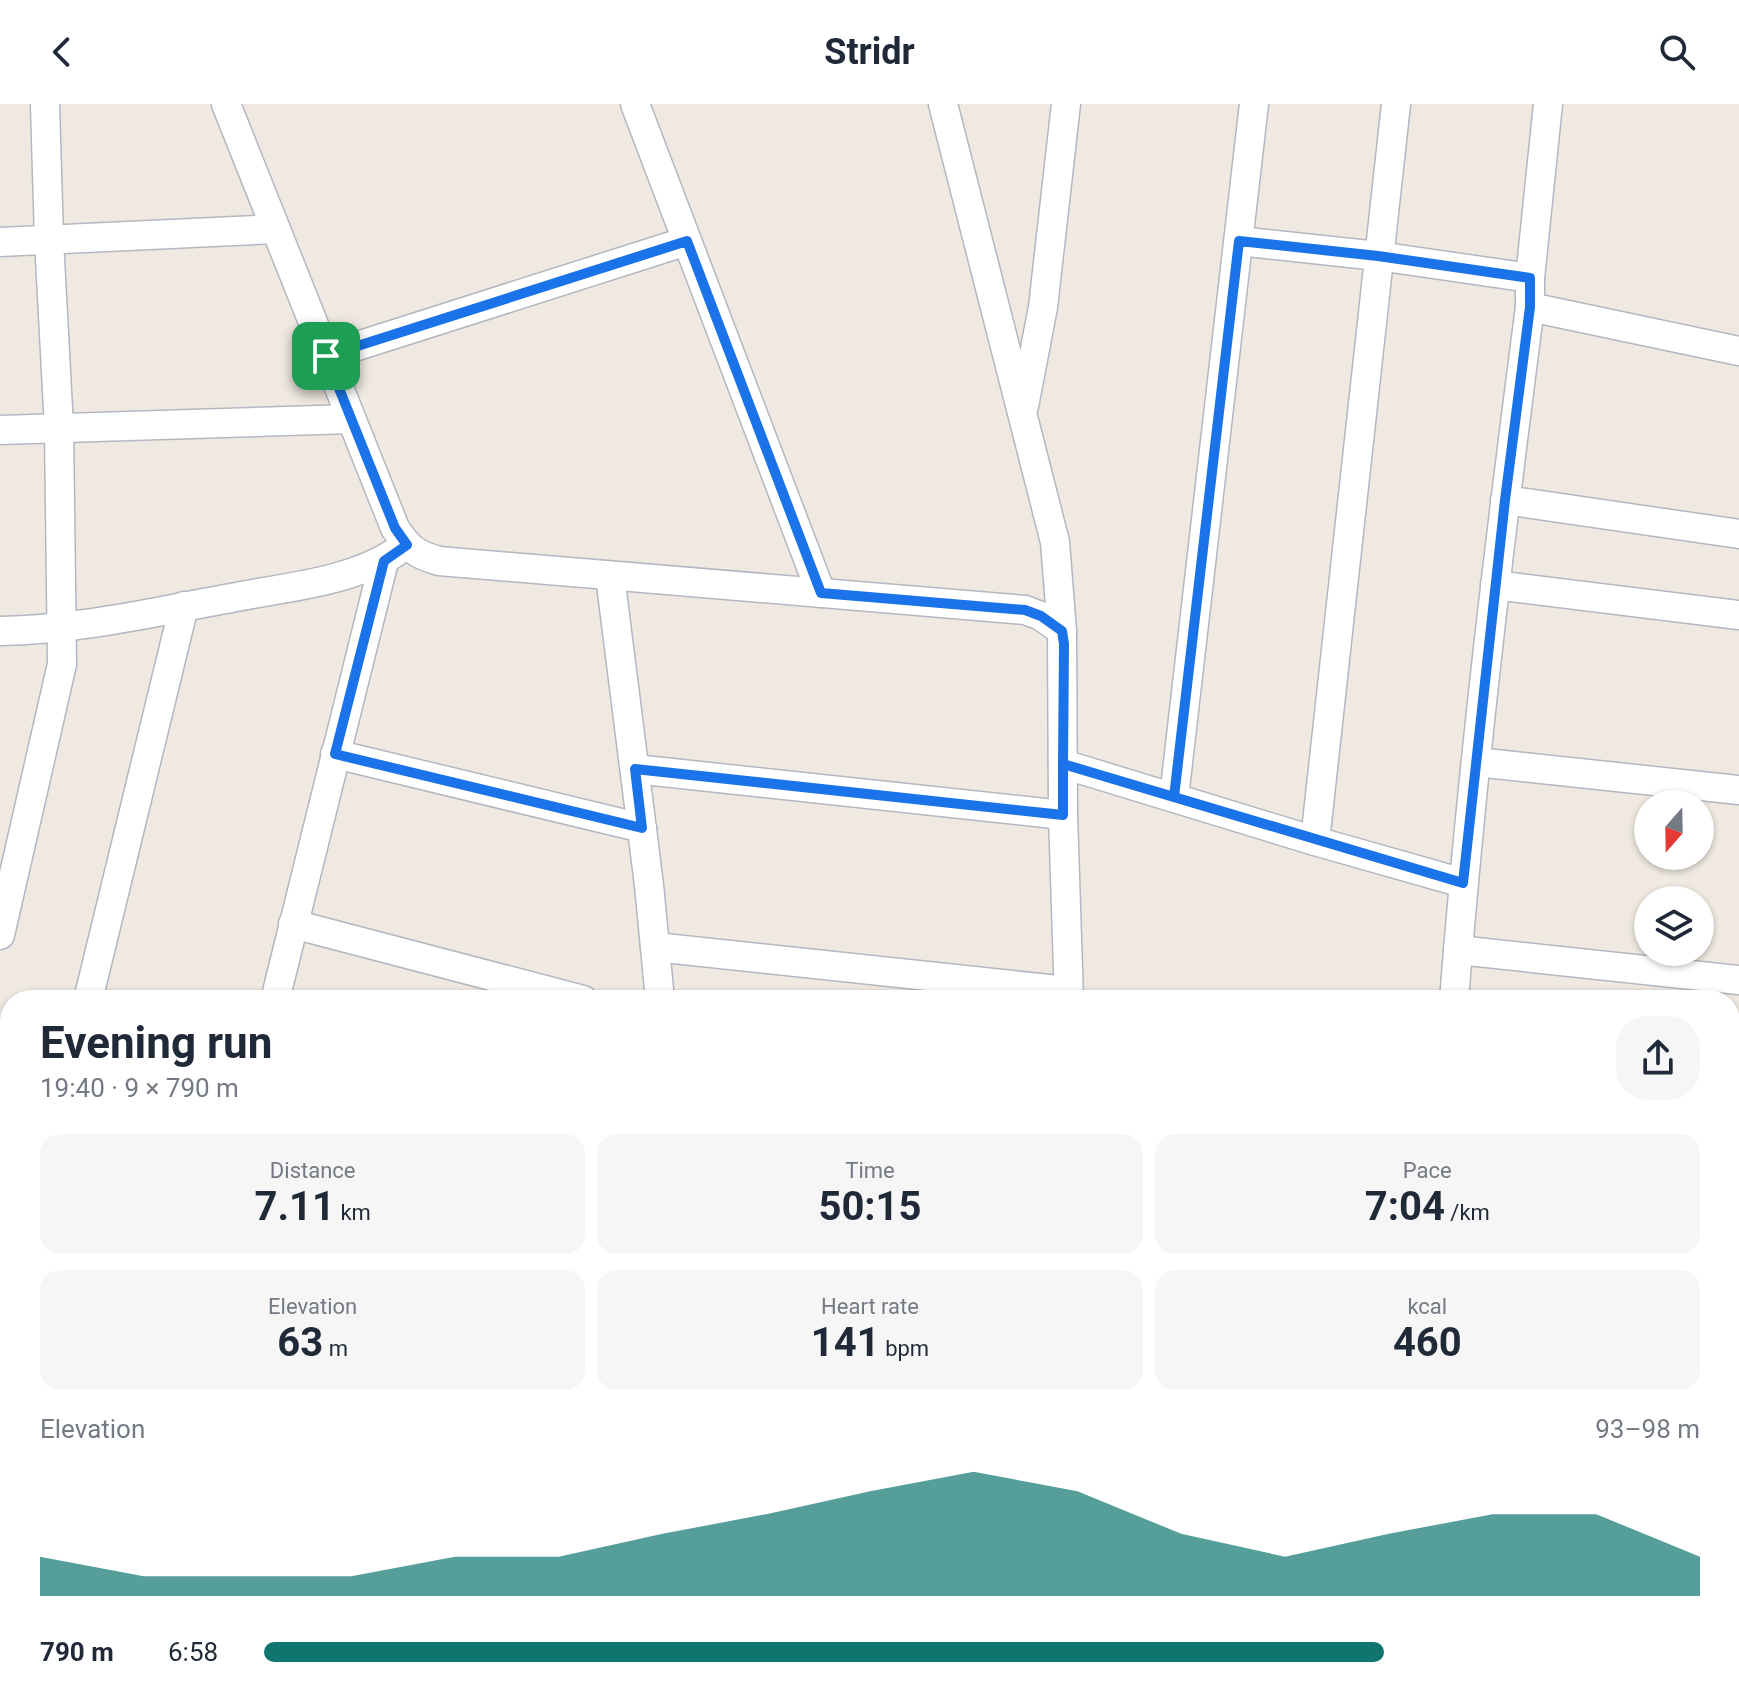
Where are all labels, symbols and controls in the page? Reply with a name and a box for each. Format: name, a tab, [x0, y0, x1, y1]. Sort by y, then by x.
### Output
icon: back	[40, 30, 84, 74]
icon: search	[1655, 30, 1699, 74]
text: Stridr	[824, 31, 915, 73]
pin	[292, 322, 360, 390]
icon: arrive	[304, 334, 348, 378]
north arrow	[1634, 790, 1714, 870]
map controls	[1634, 790, 1714, 966]
button: layers	[1634, 886, 1714, 966]
button: share	[1616, 1016, 1700, 1100]
text: Evening run	[40, 1017, 272, 1069]
text: 19:40 · 9 × 790 m	[40, 1073, 239, 1103]
text: Distance	[270, 1158, 355, 1183]
text: Time	[845, 1158, 895, 1183]
text: Pace	[1403, 1158, 1452, 1183]
text: 7.11	[254, 1183, 335, 1230]
text: 50:15	[818, 1183, 922, 1230]
text: 7:04	[1365, 1183, 1445, 1230]
text: km	[335, 1200, 371, 1225]
text: /km	[1445, 1200, 1490, 1225]
text: Elevation	[268, 1294, 357, 1319]
text: Heart rate	[821, 1294, 919, 1319]
text: kcal	[1407, 1294, 1447, 1319]
text: 63	[277, 1319, 323, 1366]
text: 141	[811, 1319, 880, 1366]
text: 460	[1393, 1319, 1462, 1366]
text: m	[323, 1336, 348, 1361]
text: bpm	[880, 1336, 929, 1361]
text: Elevation	[40, 1414, 145, 1444]
text: 93–98 m	[1595, 1414, 1700, 1444]
text: 790 m	[40, 1637, 114, 1667]
text: 6:58	[168, 1637, 218, 1667]

